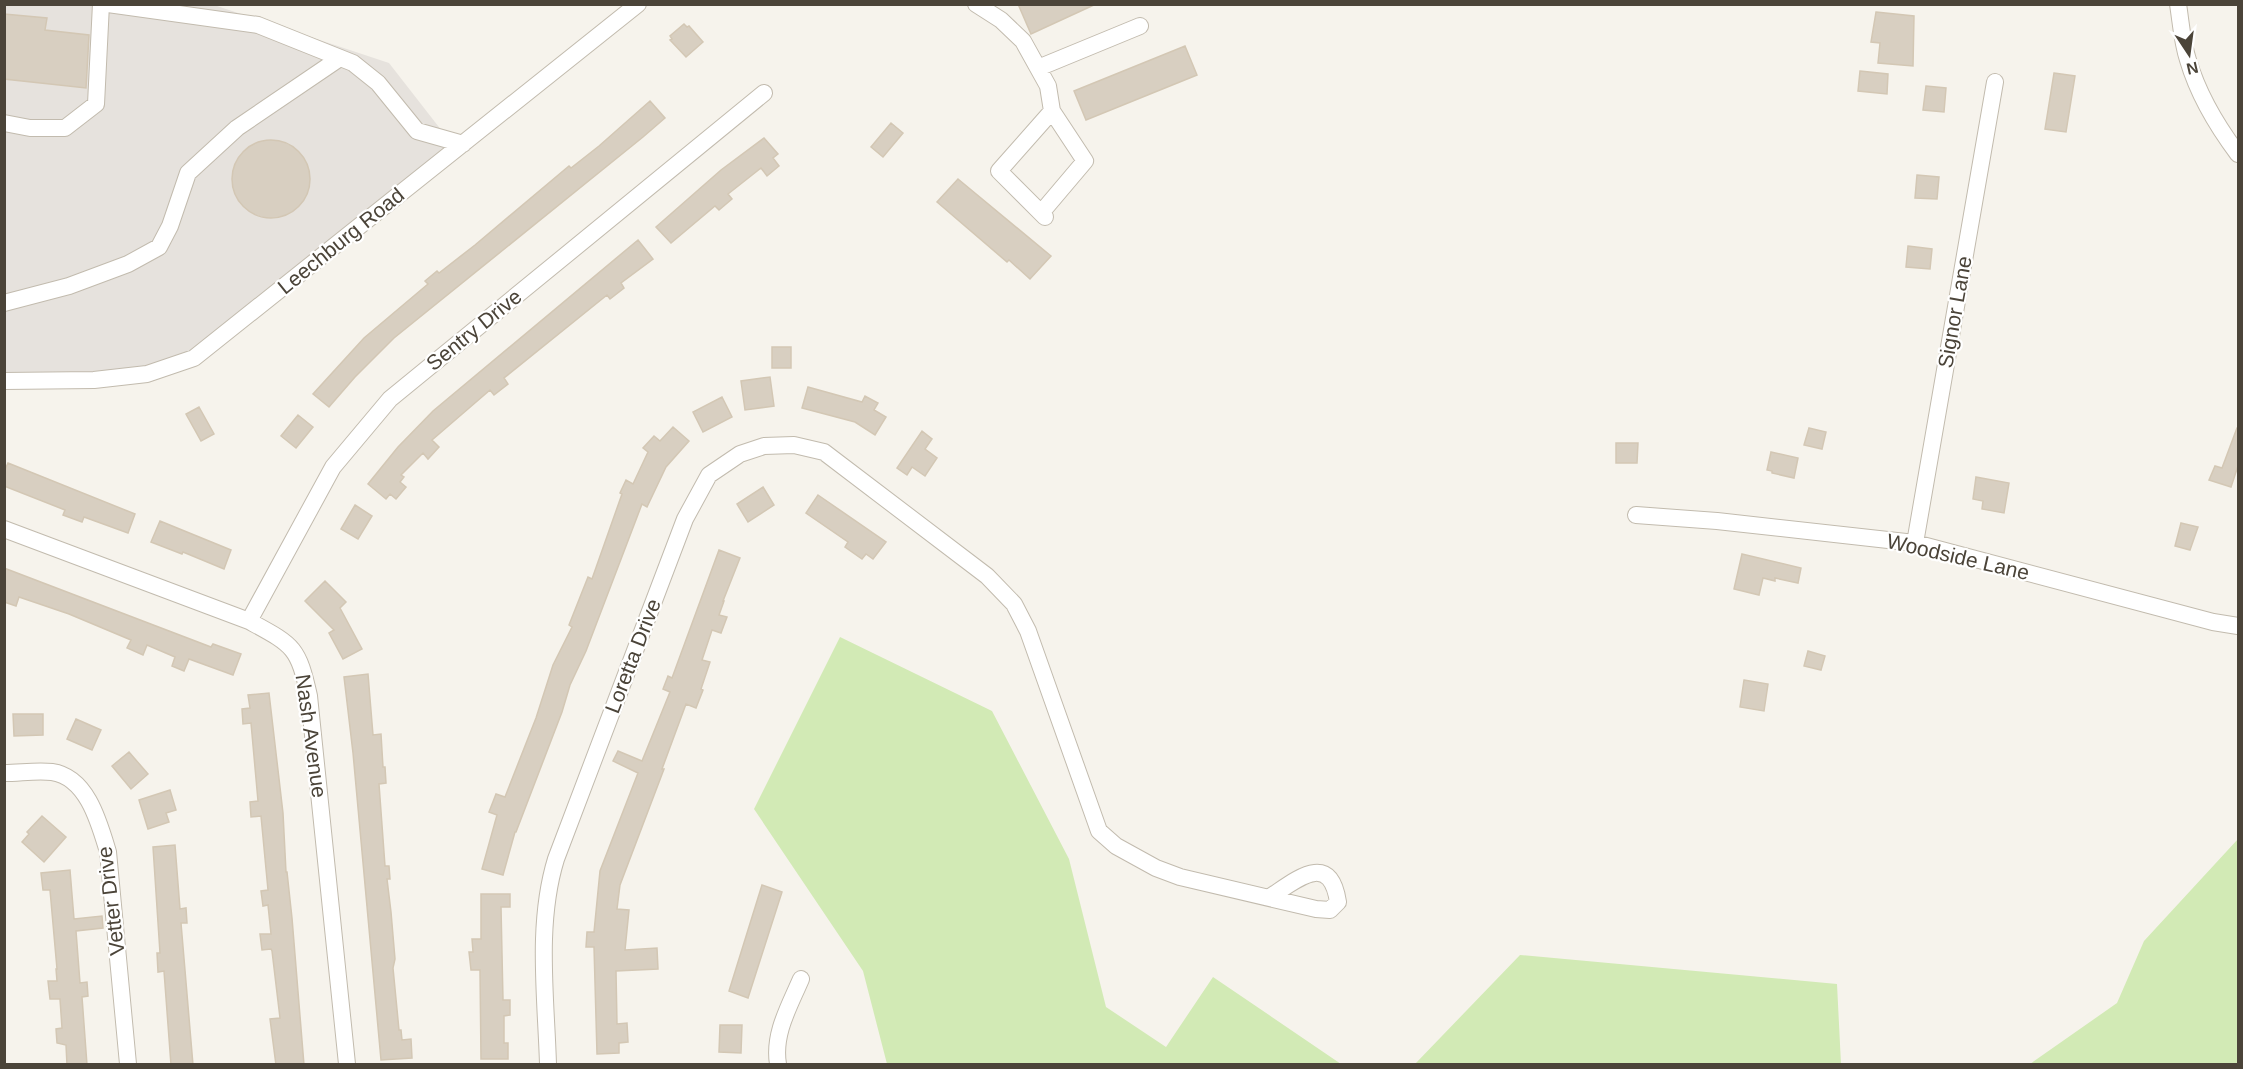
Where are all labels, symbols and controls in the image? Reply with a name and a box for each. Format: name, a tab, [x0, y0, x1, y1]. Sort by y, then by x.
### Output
north arrow	[2159, 24, 2219, 84]
text: N	[2185, 59, 2200, 78]
street label: Leechburg Road	[273, 183, 408, 298]
street label: Signor Lane	[1933, 254, 1976, 370]
street label: Sentry Drive	[422, 284, 526, 375]
street label: Woodside Lane	[1885, 529, 2032, 584]
street label: Loretta Drive	[600, 596, 665, 716]
street label: Nash Avenue	[291, 673, 332, 799]
street label: Vetter Drive	[92, 845, 129, 957]

